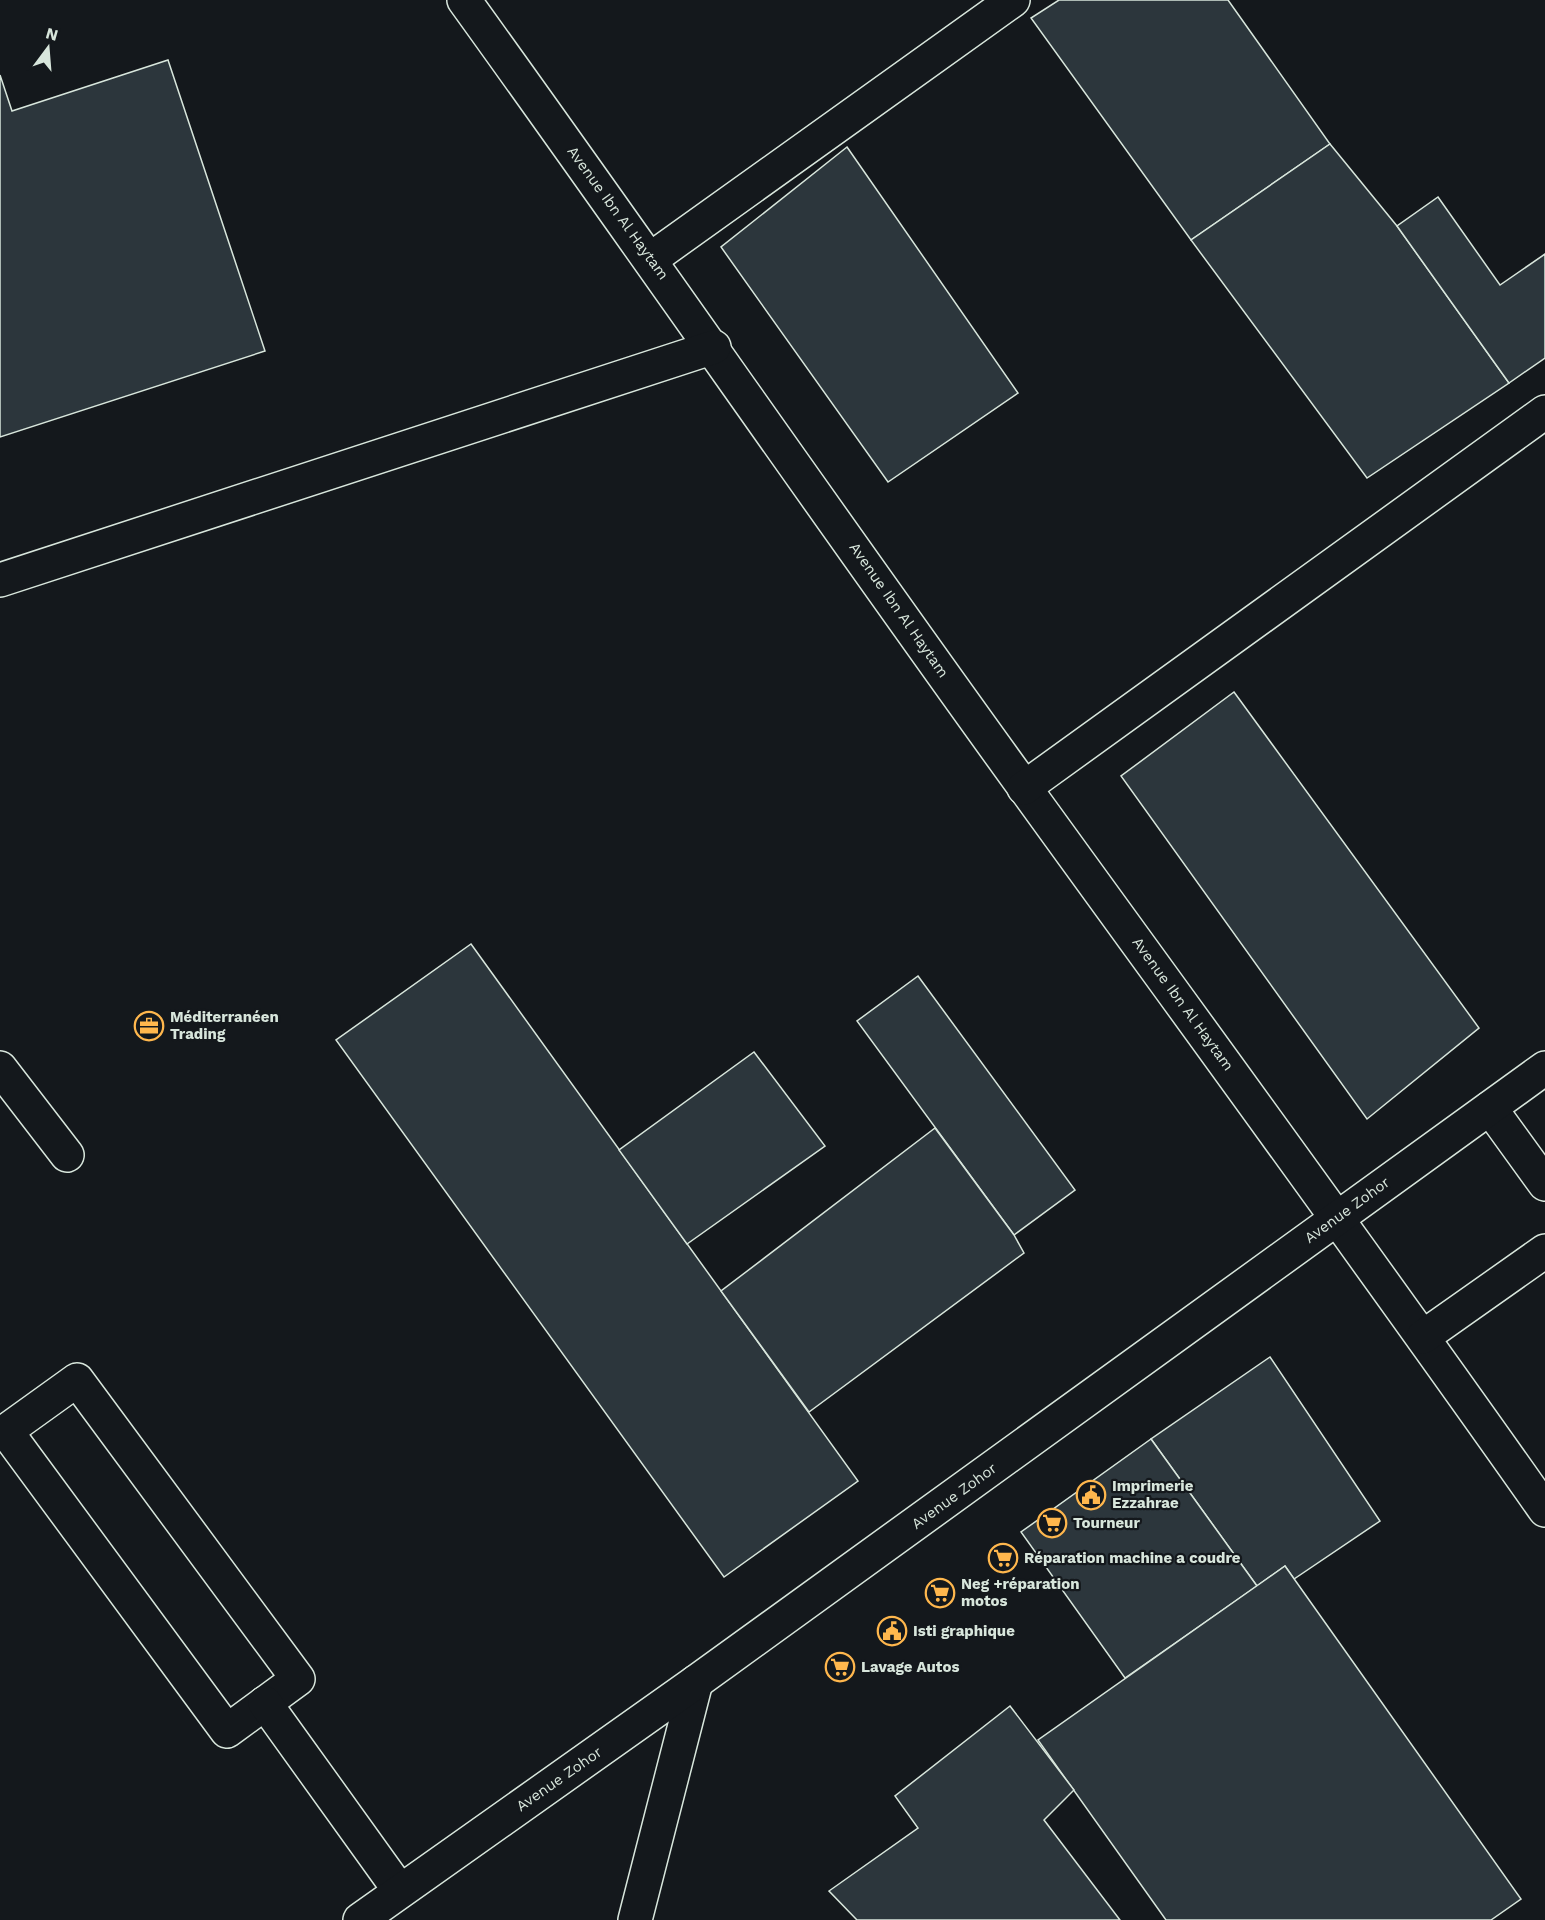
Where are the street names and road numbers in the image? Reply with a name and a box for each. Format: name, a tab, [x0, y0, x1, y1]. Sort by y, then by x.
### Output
street label: Avenue Ibn Al Haytam	[564, 143, 672, 283]
street label: Avenue Ibn Al Haytam	[846, 539, 952, 681]
street label: Avenue Ibn Al Haytam	[1129, 934, 1237, 1074]
street label: Avenue Zohor	[1301, 1173, 1393, 1247]
street label: Avenue Zohor	[908, 1459, 1000, 1533]
street label: Avenue Zohor	[513, 1743, 605, 1815]

